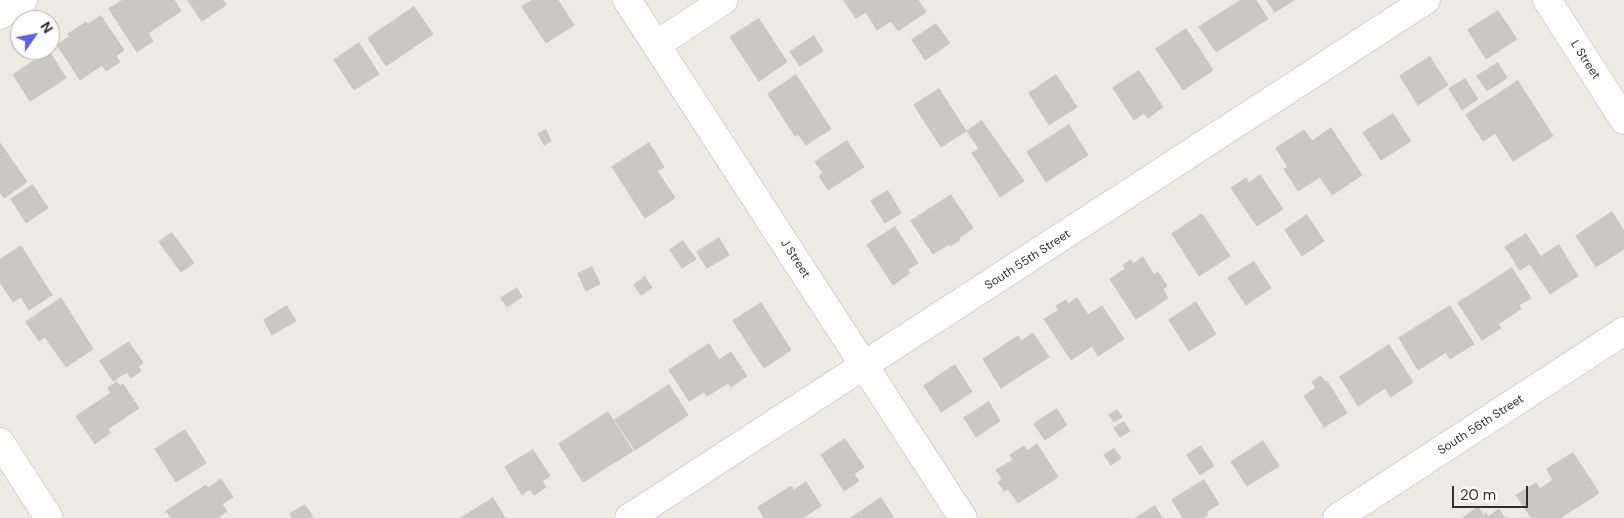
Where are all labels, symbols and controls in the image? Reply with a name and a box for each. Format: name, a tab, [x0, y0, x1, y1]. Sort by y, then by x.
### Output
north arrow	[10, 10, 60, 60]
text: N	[36, 18, 57, 37]
street label: L Street	[1567, 38, 1603, 82]
street label: South 55th Street	[982, 227, 1074, 293]
street label: J Street	[777, 237, 813, 281]
street label: South 56th Street	[1435, 392, 1527, 458]
scale bar	[1454, 476, 1530, 508]
text: 20 m	[1460, 485, 1496, 505]

